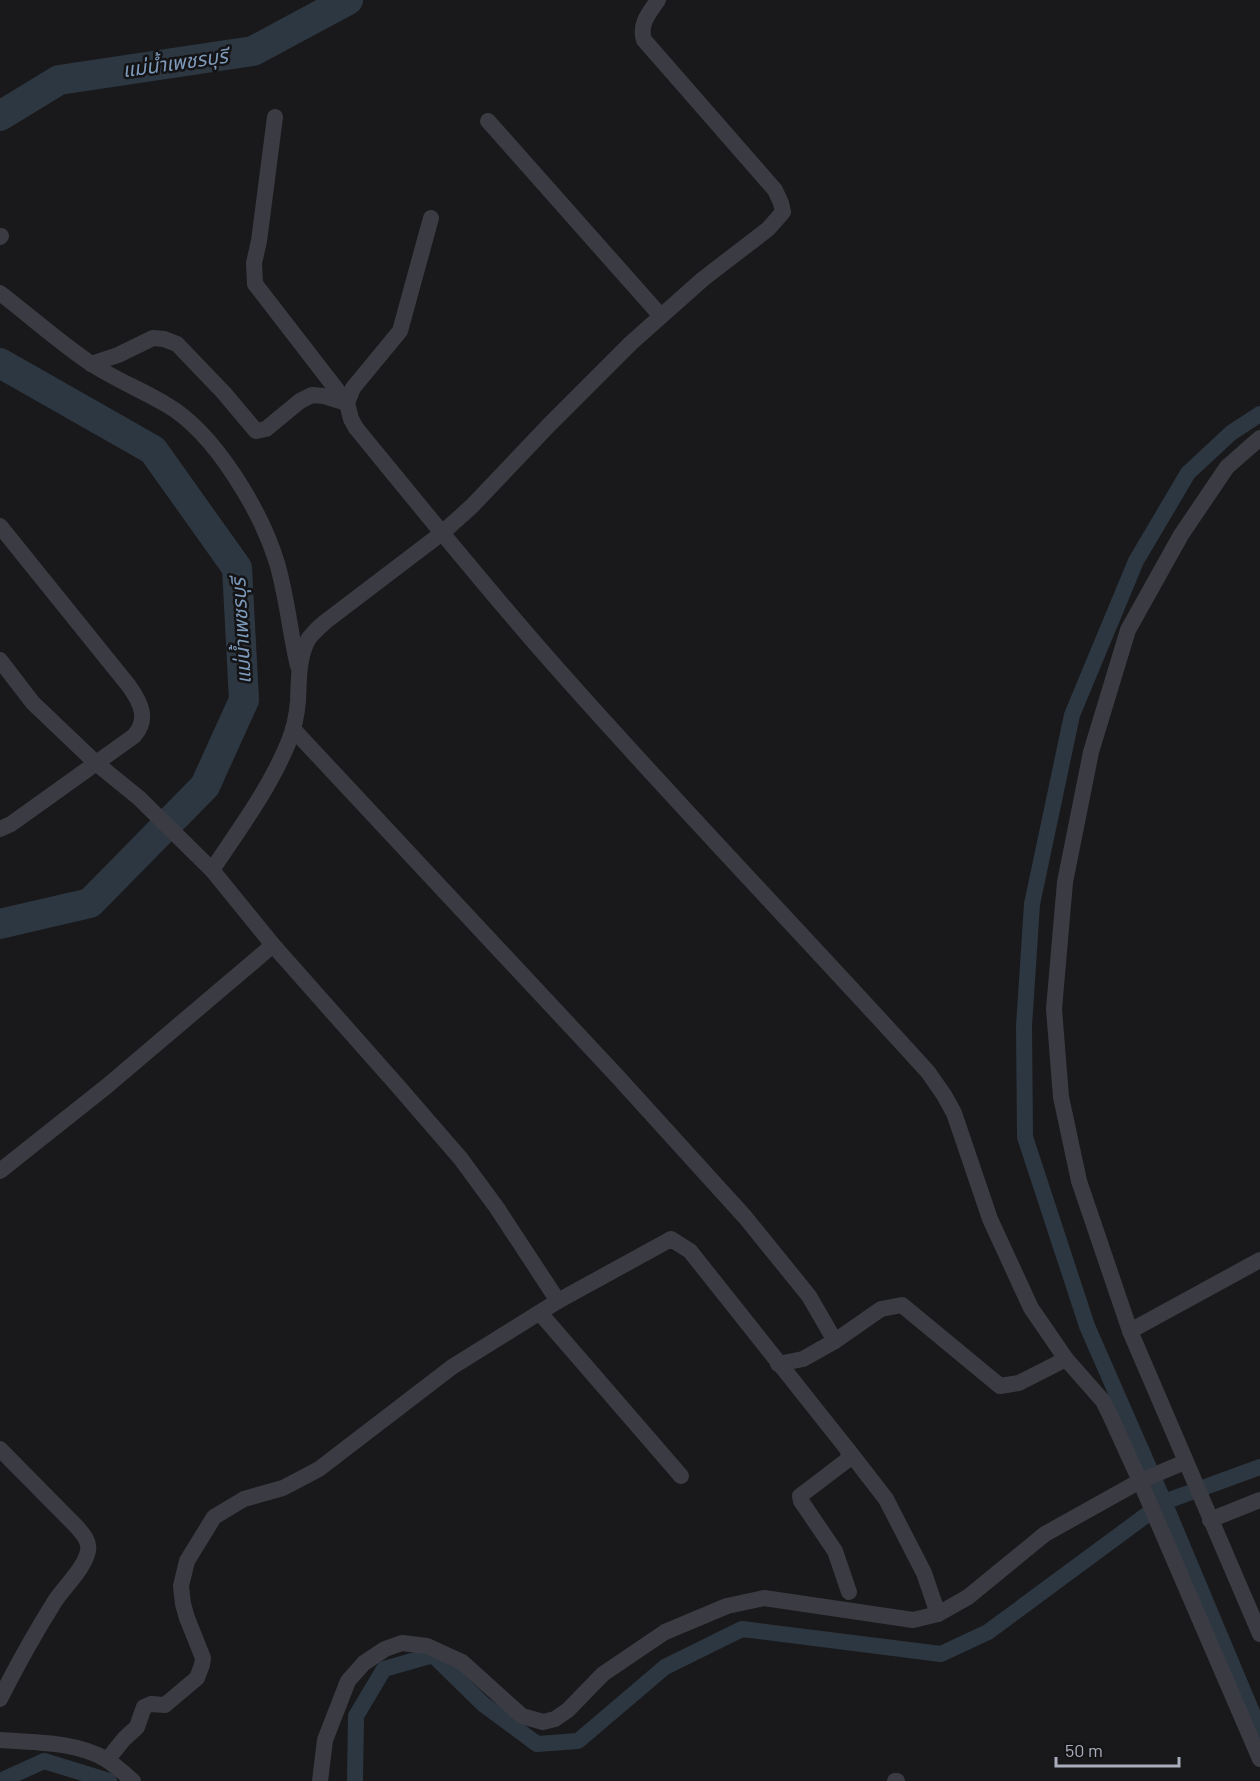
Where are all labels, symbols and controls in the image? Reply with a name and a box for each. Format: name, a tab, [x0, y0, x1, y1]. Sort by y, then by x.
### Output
water label: แม่น้ำเพชรบุรี	[121, 41, 233, 83]
water label: แม่น้ำเพชรบุรี	[224, 573, 257, 685]
scale bar	[1056, 1730, 1179, 1768]
text: 50 m	[1065, 1739, 1103, 1761]

